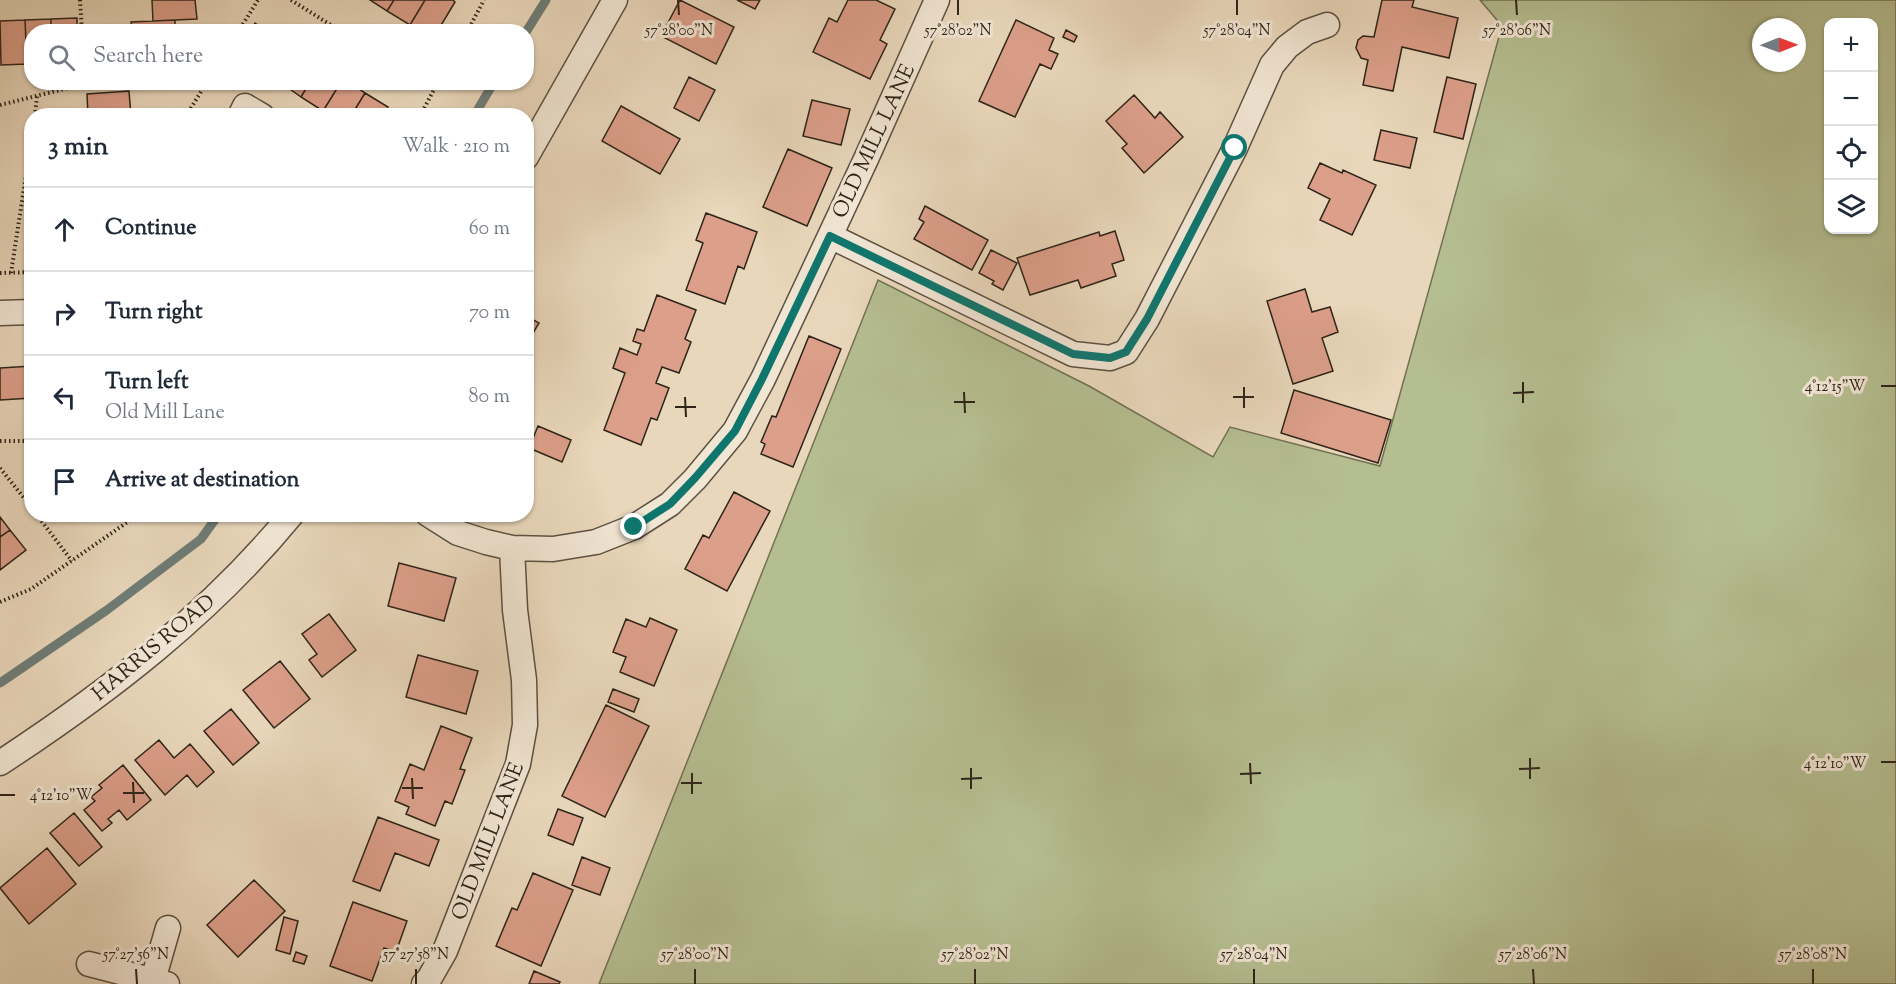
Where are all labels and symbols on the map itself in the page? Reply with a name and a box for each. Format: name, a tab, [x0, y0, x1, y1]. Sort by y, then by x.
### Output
north arrow	[1752, 18, 1806, 72]
text: 57°28'00"N	[644, 21, 713, 42]
text: 57°28'02"N	[924, 21, 991, 42]
text: 57°28'04"N	[1202, 21, 1271, 42]
text: 57°28'06"N	[1482, 21, 1551, 42]
street label: OLD MILL LANE	[826, 60, 924, 224]
route start	[1221, 134, 1247, 160]
text: 4°12'15"W	[1805, 377, 1866, 398]
route end	[620, 513, 646, 539]
street label: HARRIS ROAD	[86, 588, 222, 709]
text: 4°12'10"W	[1804, 754, 1867, 775]
street label: OLD MILL LANE	[445, 758, 533, 925]
text: 4°12'10"W	[30, 786, 93, 807]
text: 57°27'56"N	[102, 945, 169, 966]
text: 57°27'58"N	[382, 945, 449, 966]
text: 57°28'00"N	[660, 945, 729, 966]
text: 57°28'02"N	[941, 945, 1008, 966]
text: 57°28'04"N	[1219, 945, 1288, 966]
text: 57°28'06"N	[1498, 945, 1567, 966]
text: 57°28'08"N	[1778, 945, 1847, 966]

